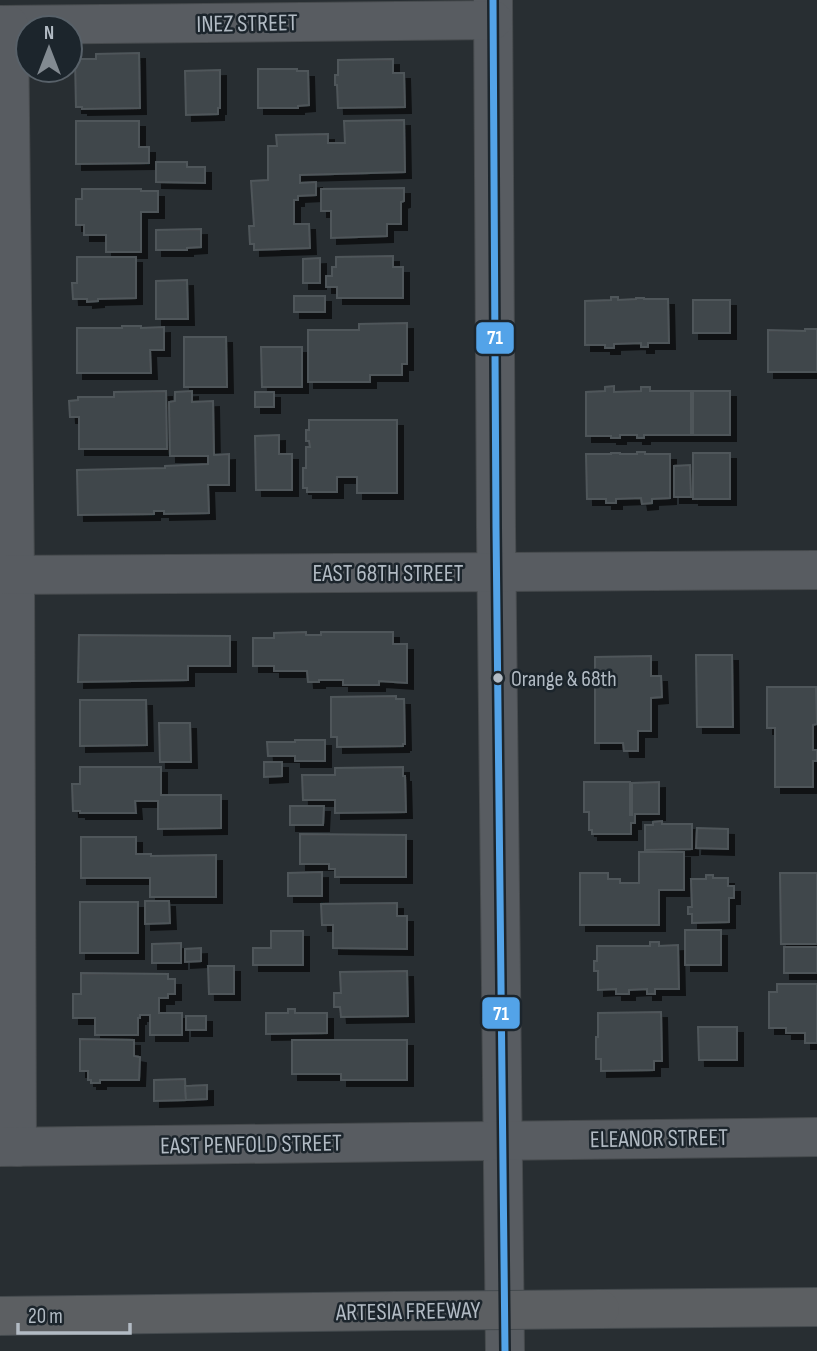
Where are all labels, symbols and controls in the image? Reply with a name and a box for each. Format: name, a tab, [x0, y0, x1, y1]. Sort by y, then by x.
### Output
street label: INEZ STREET	[196, 8, 298, 39]
north arrow	[14, 14, 84, 84]
text: N	[44, 22, 54, 45]
line badge: 71	[475, 321, 515, 355]
text: 71	[487, 327, 503, 350]
street label: EAST 68TH STREET	[313, 559, 464, 588]
place label: Orange & 68th	[511, 666, 617, 693]
marker: Orange & 68th	[491, 671, 505, 685]
line badge: 71	[481, 996, 521, 1030]
text: 71	[493, 1003, 509, 1026]
street label: ELEANOR STREET	[590, 1123, 729, 1154]
street label: EAST PENFOLD STREET	[160, 1128, 342, 1161]
scale bar	[18, 1292, 130, 1336]
street label: ARTESIA FREEWAY	[335, 1296, 481, 1327]
text: 20 m	[28, 1304, 63, 1329]

